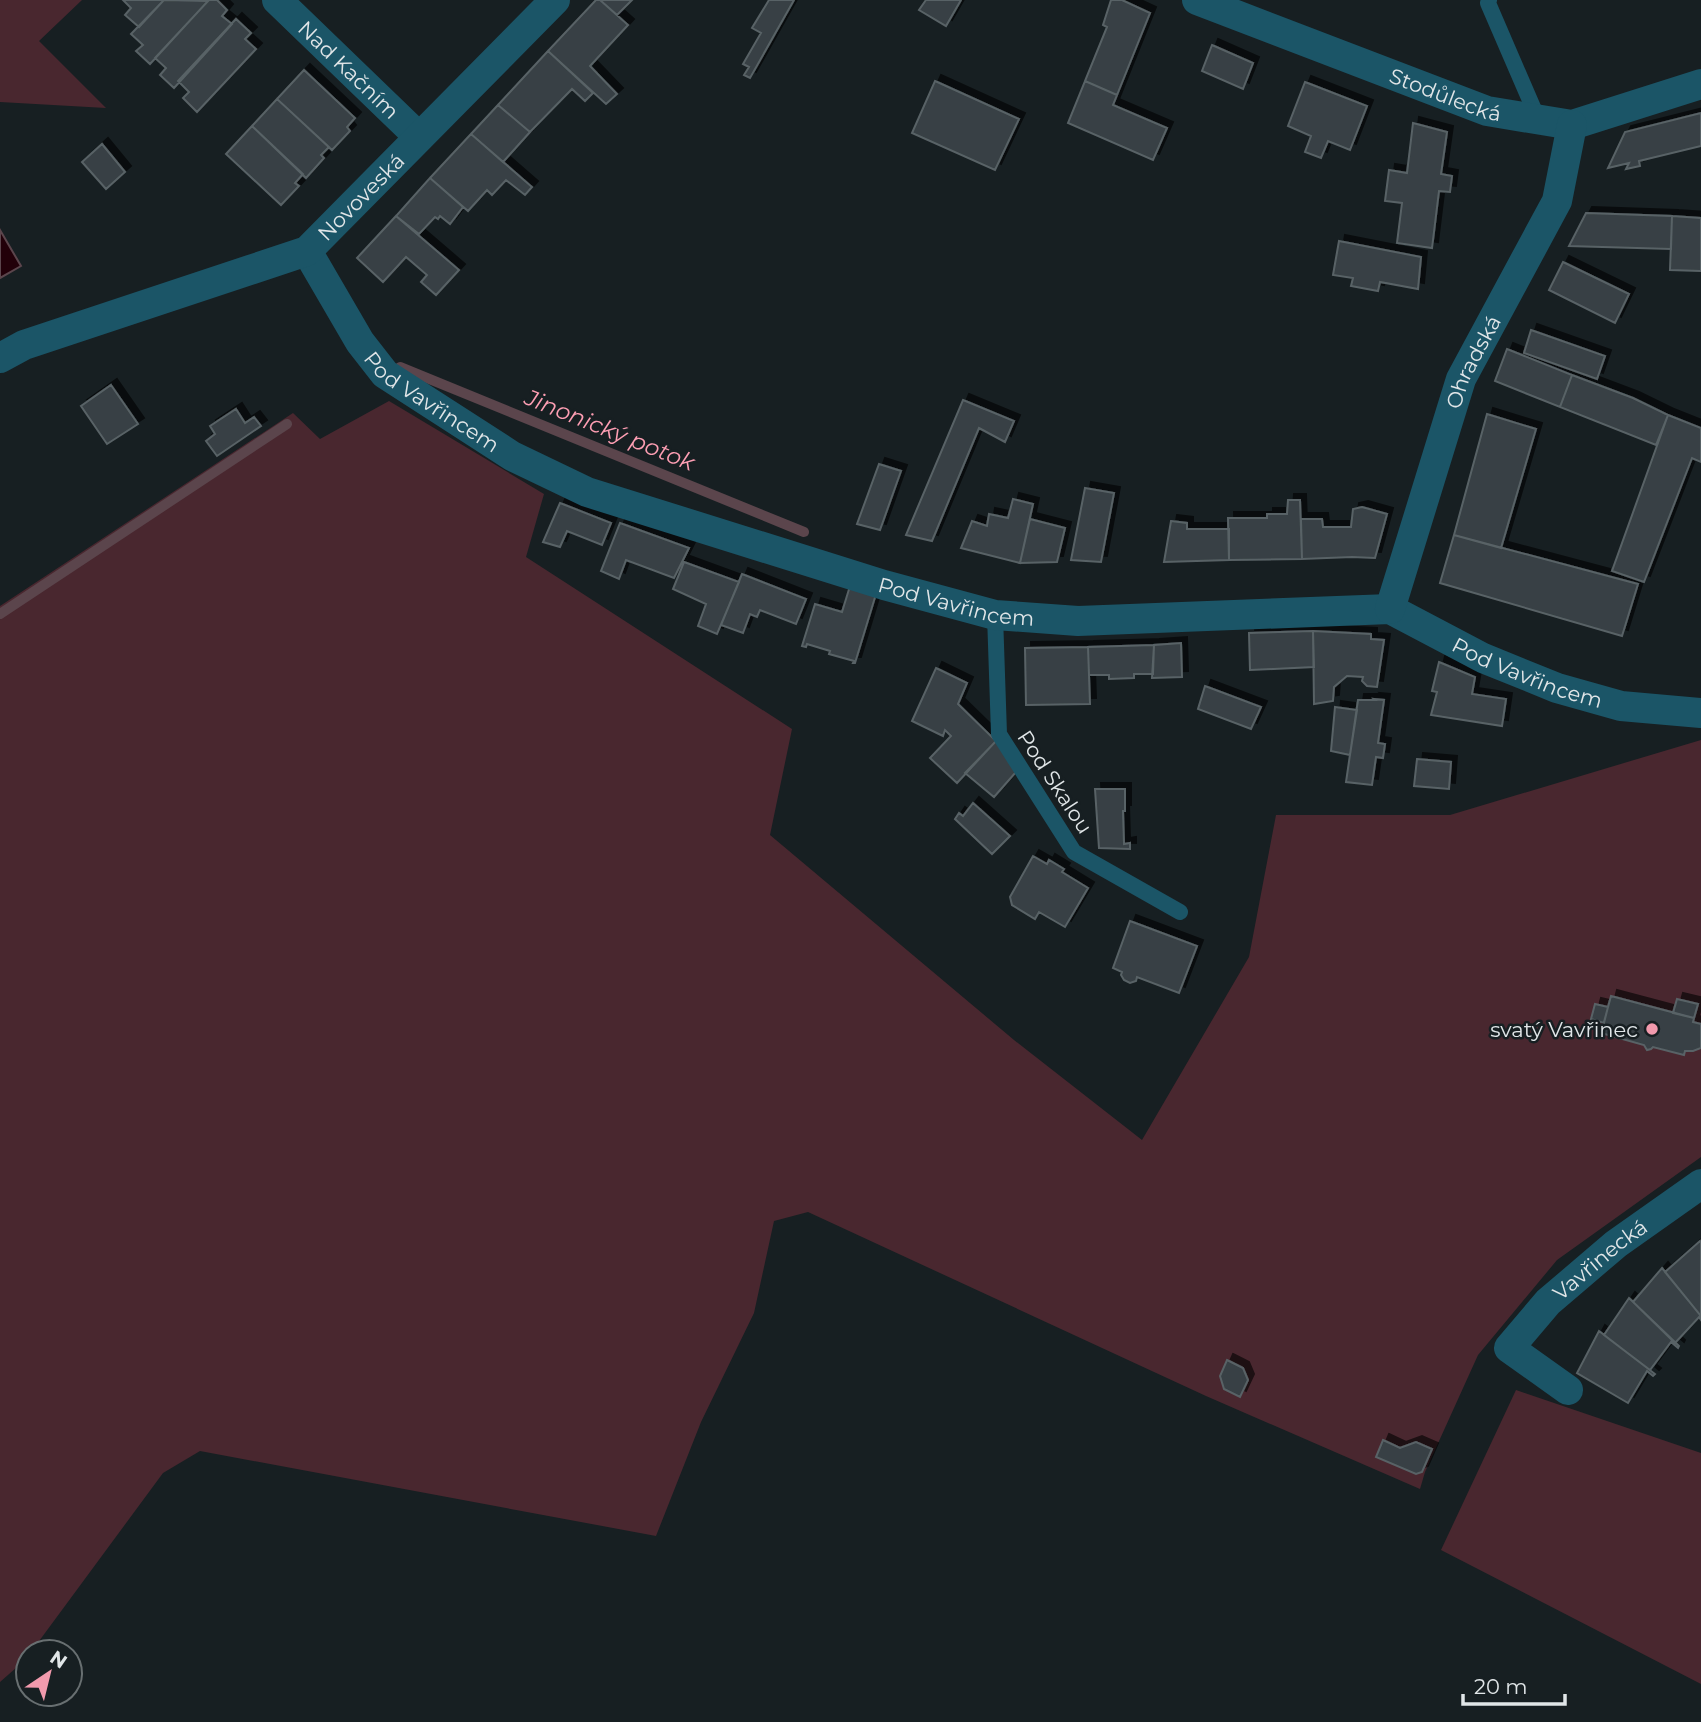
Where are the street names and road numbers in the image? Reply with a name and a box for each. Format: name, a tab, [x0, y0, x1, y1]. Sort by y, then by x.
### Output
street label: Nad Kačním	[293, 15, 405, 124]
street label: Stodůlecká	[1386, 62, 1503, 126]
street label: Novoveská	[312, 148, 409, 245]
street label: Ohradská	[1440, 311, 1506, 412]
street label: Pod Vavřincem	[359, 346, 504, 457]
street label: Pod Vavřincem	[876, 572, 1035, 630]
street label: Pod Vavřincem	[1448, 632, 1606, 713]
street label: Pod Skalou	[1012, 726, 1098, 838]
street label: Vavřinecká	[1548, 1214, 1652, 1305]

